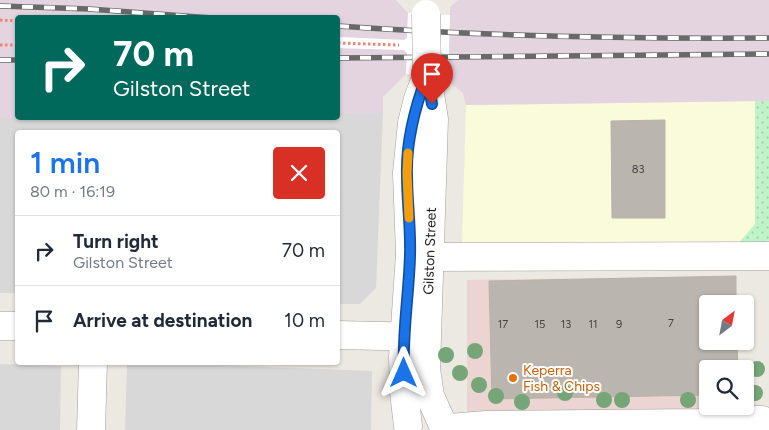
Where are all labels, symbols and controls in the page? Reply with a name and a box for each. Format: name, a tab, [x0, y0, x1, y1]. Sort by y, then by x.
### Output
text: 70 m	[113, 33, 194, 75]
icon: right	[30, 35, 95, 100]
pin	[411, 53, 453, 104]
icon: arrive	[418, 60, 446, 88]
text: Gilston Street	[113, 75, 250, 102]
text: 1 min	[30, 144, 100, 181]
button: close	[273, 147, 325, 199]
house number: 83	[632, 163, 644, 176]
text: 80 m · 16:19	[30, 182, 115, 201]
street label: Gilston Street	[420, 207, 440, 295]
text: Turn right	[73, 230, 159, 253]
icon: right	[30, 237, 58, 265]
text: 70 m	[282, 239, 325, 262]
text: Gilston Street	[73, 253, 173, 272]
north arrow	[699, 295, 754, 350]
map controls	[699, 295, 754, 415]
icon: arrive	[30, 307, 58, 335]
text: Arrive at destination	[73, 309, 252, 332]
text: 10 m	[284, 309, 325, 332]
house number: 7	[668, 317, 674, 330]
house number: 17	[498, 318, 508, 331]
house number: 15	[535, 318, 545, 331]
house number: 13	[561, 318, 571, 331]
house number: 11	[588, 318, 598, 331]
house number: 9	[616, 318, 622, 331]
position arrow	[377, 346, 429, 398]
button: search	[699, 360, 754, 415]
place label: Keperra Fish & Chips	[523, 362, 600, 395]
marker: Keperra Fish & Chips	[507, 372, 519, 384]

